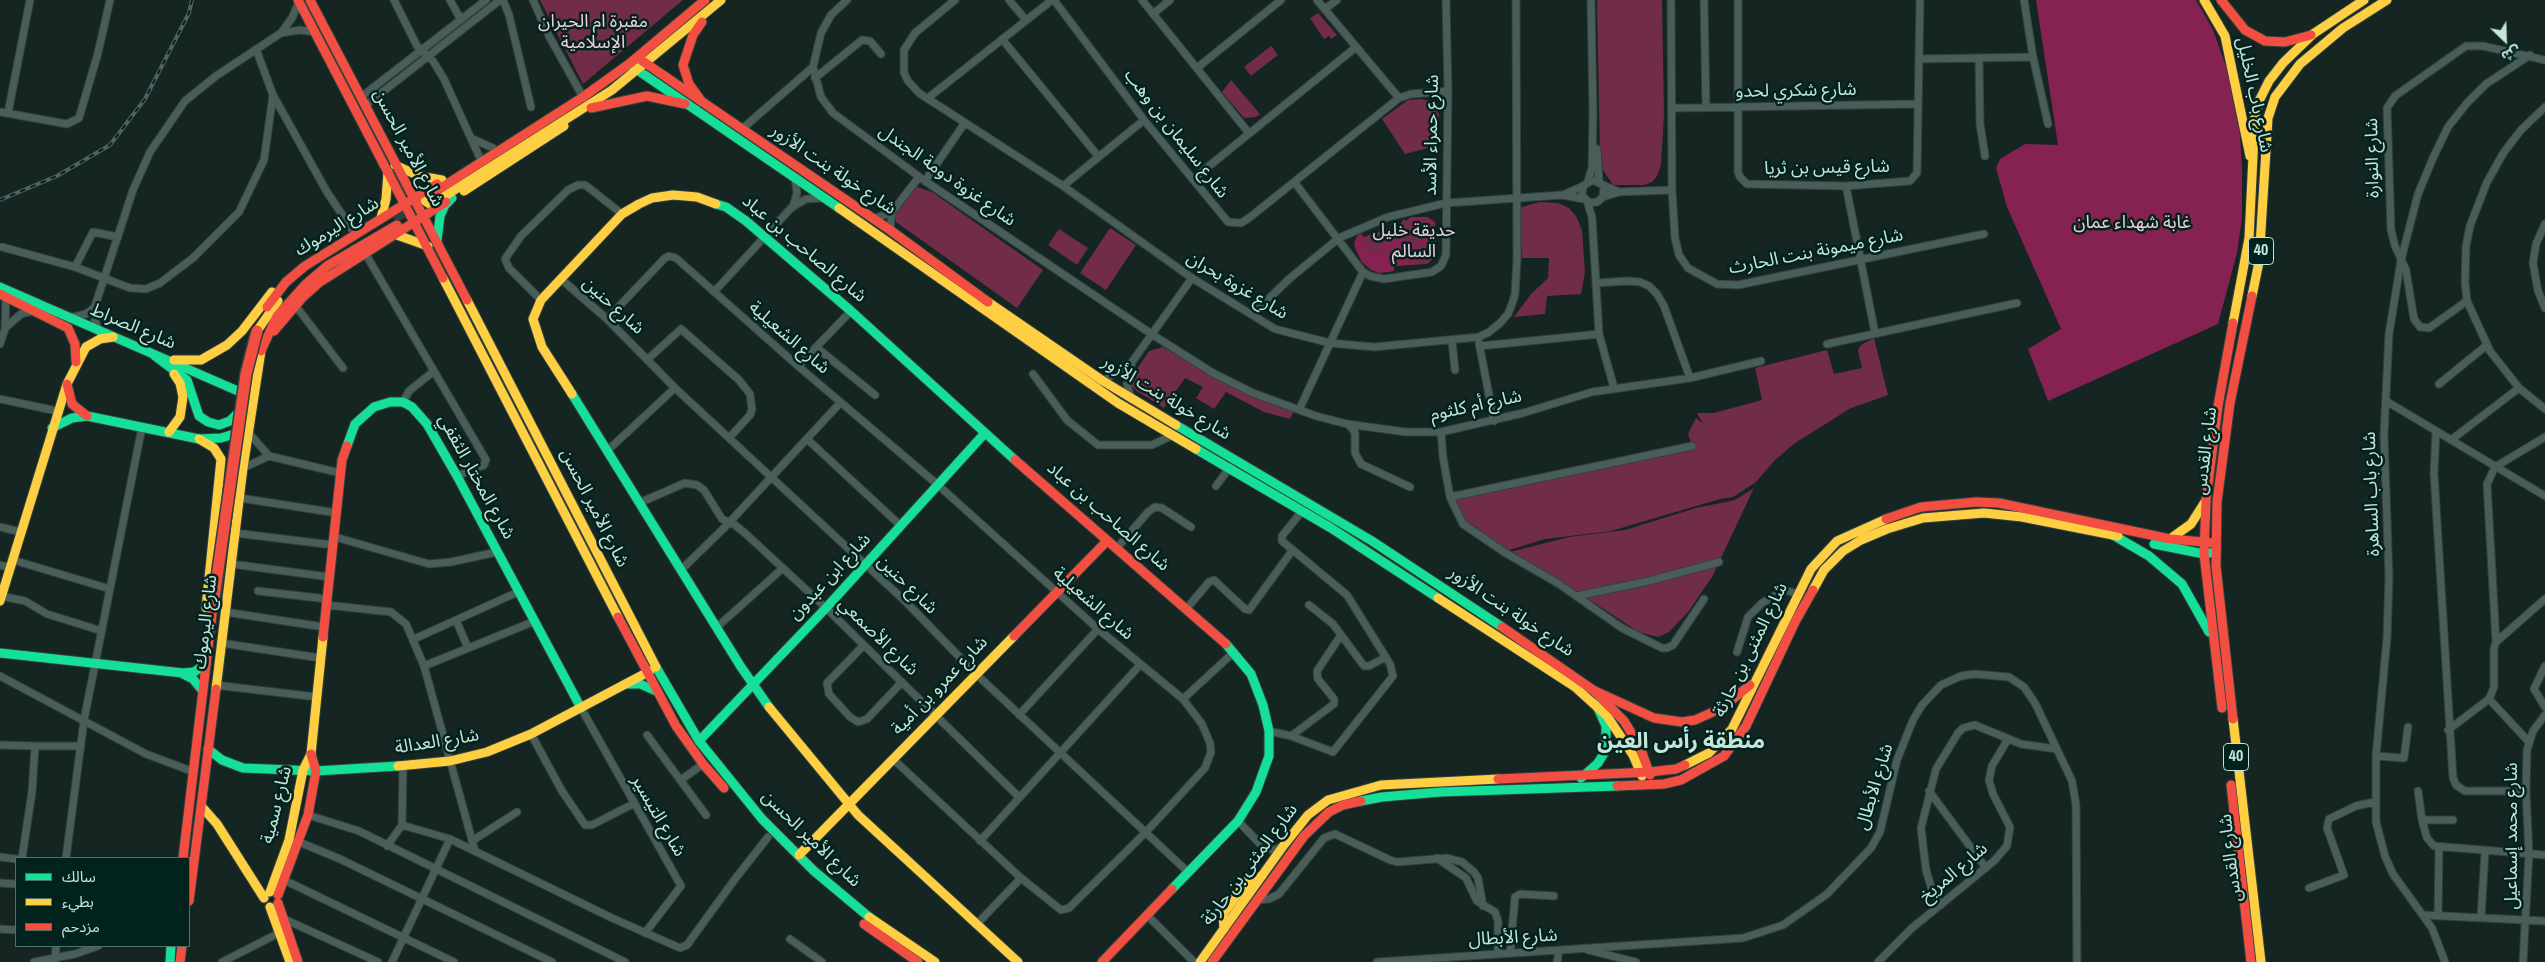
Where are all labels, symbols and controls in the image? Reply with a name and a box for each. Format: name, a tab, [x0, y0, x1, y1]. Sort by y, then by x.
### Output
park label: مقبرة ام الحيران الإسلامية	[538, 11, 648, 54]
north arrow	[2480, 15, 2530, 65]
street label: شارع باب الخليل	[2231, 36, 2277, 154]
text: ش	[2499, 42, 2524, 66]
street label: شارع سليمان بن وهب	[1119, 65, 1233, 203]
street label: شارع حمراء الأسد	[1420, 74, 1444, 196]
street label: شارع شكري لحدو	[1735, 79, 1857, 103]
street label: شارع الأمير الحسن	[368, 85, 448, 211]
street label: شارع النوارة	[2362, 118, 2384, 198]
street label: شارع خولة بنت الأزور	[766, 120, 900, 220]
street label: شارع غزوة دومة الجندل	[874, 121, 1020, 231]
street label: شارع قيس بن ثريا	[1764, 156, 1890, 180]
street label: شارع الصاحب بن عباد	[737, 191, 871, 307]
street label: شارع اليرموك	[291, 193, 383, 261]
park label: غابة شهداء عمان	[2073, 212, 2191, 234]
park label: حديقة خليل السالم	[1372, 220, 1456, 262]
street label: شارع ميمونة بنت الحارث	[1727, 225, 1905, 279]
road number: 40	[2248, 238, 2274, 264]
street label: شارع غزوة بحران	[1182, 247, 1292, 325]
street label: شارع حنين	[578, 273, 648, 339]
street label: شارع الشعيلية	[744, 297, 834, 379]
street label: شارع الصراط	[87, 299, 179, 355]
street label: شارع خولة بنت الأزور	[1098, 351, 1234, 445]
street label: شارع أم كلثوم	[1428, 386, 1524, 426]
street label: شارع القدس	[2190, 406, 2222, 496]
street label: شارع المختار الثقفي	[433, 411, 519, 543]
street label: شارع باب الساهرة	[2359, 431, 2385, 557]
street label: شارع الأمير الحسن	[555, 445, 633, 571]
street label: شارع الصاحب بن عباد	[1042, 458, 1174, 576]
street label: شارع ابن عبدون	[784, 529, 876, 625]
street label: شارع حنين	[872, 551, 942, 619]
street label: شارع خولة بنت الأزور	[1444, 562, 1578, 662]
street label: شارع الشعيلية	[1048, 563, 1138, 645]
street label: شارع اليرموك	[189, 573, 223, 671]
street label: شارع المثنى بن حارثة	[1709, 579, 1793, 721]
street label: شارع الأصمعي	[833, 593, 923, 681]
street label: شارع عمرو بن أمية	[887, 632, 993, 740]
street label: شارع العدالة	[393, 725, 481, 759]
district label: منطقة رأس العين	[1597, 729, 1765, 755]
street label: شارع الأبطال	[1852, 741, 1898, 833]
road number: 40	[2224, 744, 2248, 770]
street label: شارع محمد إسماعيل	[2501, 762, 2523, 910]
street label: شارع سمية	[257, 764, 297, 846]
street label: شارع التيسير	[626, 771, 690, 861]
street label: شارع الأمير الحسن	[757, 786, 865, 892]
street label: شارع المثنى بن حارثة	[1197, 800, 1303, 930]
street label: شارع القدس	[2215, 813, 2247, 903]
street label: شارع المريخ	[1916, 838, 1992, 908]
legend	[15, 857, 190, 947]
text: سالك	[62, 866, 96, 887]
text: بطيء	[62, 891, 94, 912]
text: مزدحم	[62, 916, 100, 937]
street label: شارع الأبطال	[1468, 925, 1558, 951]

